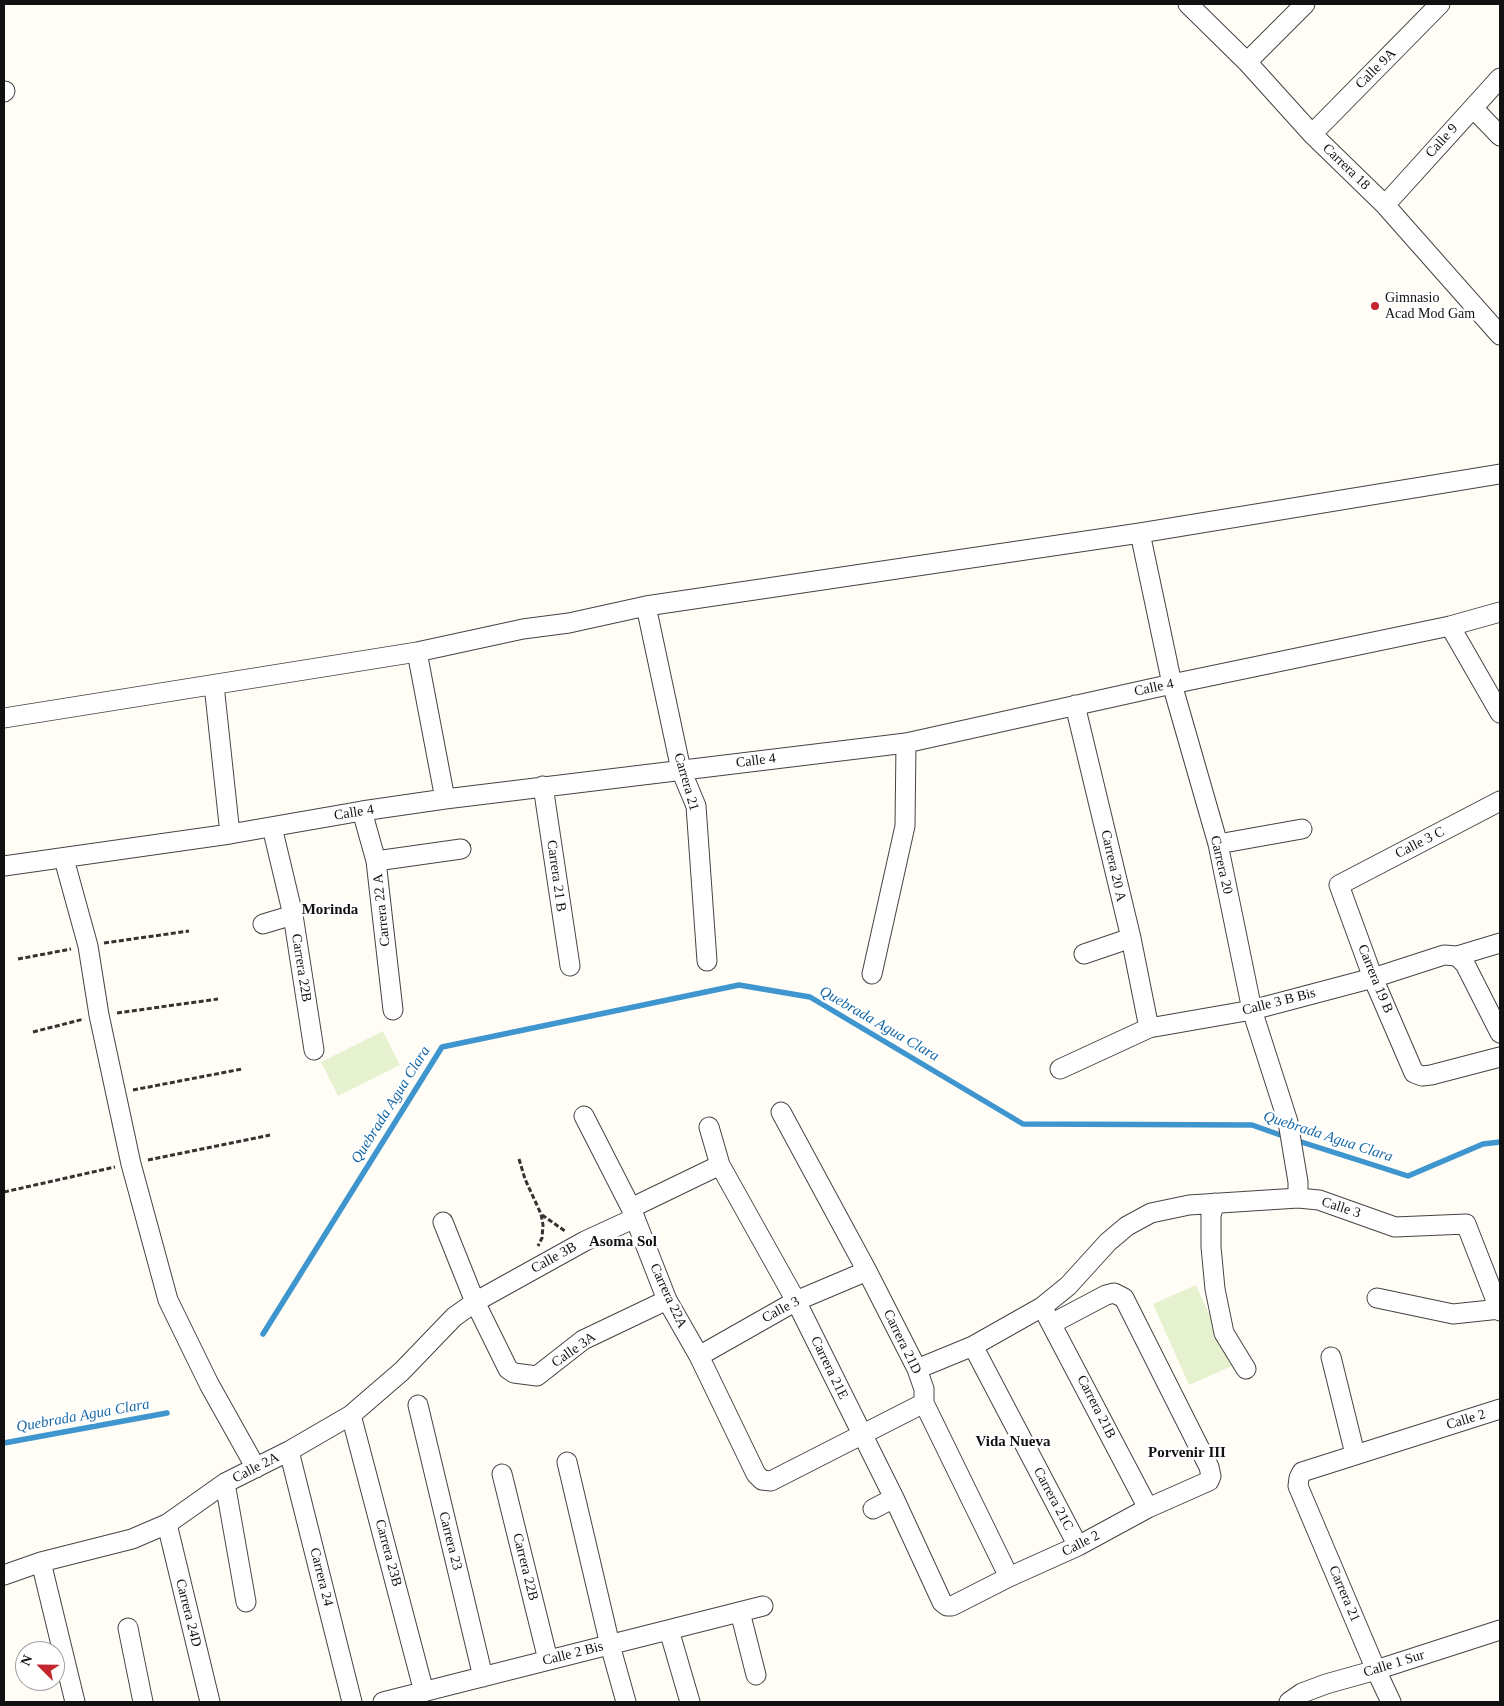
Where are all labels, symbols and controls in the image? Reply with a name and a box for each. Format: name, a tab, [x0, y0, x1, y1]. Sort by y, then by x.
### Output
street label: Calle 9A	[1352, 45, 1400, 93]
street label: Calle 9	[1422, 120, 1462, 162]
street label: Carrera 18	[1319, 140, 1373, 194]
place label: Gimnasio Acad Mod Gam	[1385, 290, 1475, 322]
marker: Gimnasio Acad Mod Gam	[1369, 300, 1381, 312]
street label: Calle 4	[1133, 676, 1175, 700]
street label: Calle 4	[735, 750, 777, 772]
street label: Carrera 21	[670, 751, 702, 813]
street label: Calle 4	[333, 802, 375, 824]
street label: Calle 3 C	[1393, 824, 1447, 862]
street label: Carrera 20 A	[1097, 829, 1129, 903]
street label: Carrera 20	[1206, 834, 1236, 896]
street label: Carrera 21 B	[543, 839, 569, 913]
street label: Carrera 22 A	[370, 873, 394, 947]
district label: Morinda	[302, 901, 358, 919]
street label: Carrera 22B	[287, 933, 315, 1003]
street label: Carrera 19 B	[1354, 942, 1396, 1016]
water label: Quebrada Agua Clara	[816, 982, 942, 1066]
street label: Calle 3 B Bis	[1241, 985, 1317, 1019]
water label: Quebrada Agua Clara	[348, 1043, 434, 1167]
water label: Quebrada Agua Clara	[1261, 1108, 1395, 1166]
street label: Calle 3	[1319, 1194, 1363, 1222]
district label: Asoma Sol	[589, 1233, 657, 1251]
street label: Calle 3B	[528, 1239, 580, 1277]
street label: Carrera 22A	[646, 1261, 690, 1331]
street label: Calle 3	[759, 1293, 803, 1327]
street label: Carrera 21D	[879, 1307, 925, 1377]
street label: Calle 3A	[549, 1329, 599, 1371]
street label: Carrera 21E	[807, 1334, 851, 1402]
street label: Carrera 21B	[1073, 1373, 1119, 1441]
water label: Quebrada Agua Clara	[15, 1395, 151, 1437]
street label: Calle 2	[1444, 1406, 1488, 1434]
district label: Vida Nueva	[976, 1433, 1050, 1451]
district label: Porvenir III	[1148, 1444, 1226, 1462]
street label: Calle 2A	[230, 1449, 282, 1487]
street label: Carrera 21C	[1029, 1465, 1077, 1533]
street label: Carrera 23	[435, 1510, 465, 1572]
street label: Carrera 23B	[371, 1518, 405, 1588]
street label: Calle 2	[1059, 1527, 1103, 1561]
street label: Carrera 22B	[509, 1532, 541, 1602]
street label: Carrera 24	[306, 1546, 336, 1608]
street label: Carrera 21	[1325, 1563, 1363, 1625]
street label: Carrera 24D	[171, 1577, 205, 1649]
street label: Calle 2 Bis	[541, 1638, 605, 1670]
north arrow	[15, 1641, 65, 1691]
street label: Calle 1 Sur	[1361, 1647, 1427, 1681]
text: N	[18, 1653, 36, 1668]

